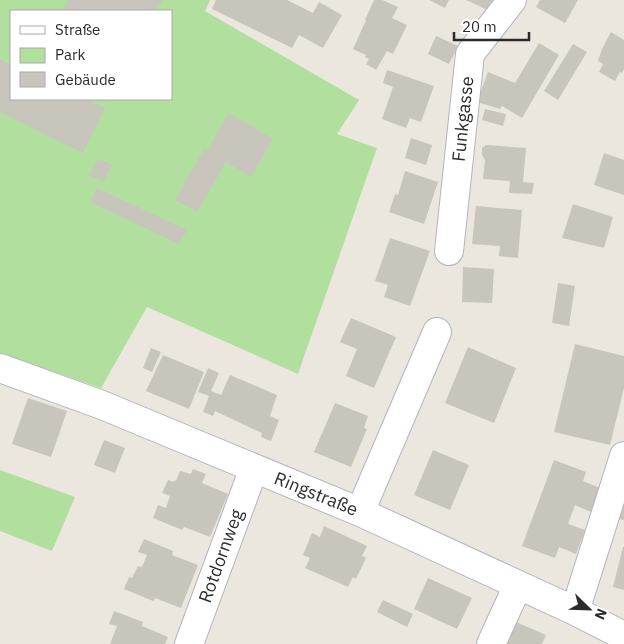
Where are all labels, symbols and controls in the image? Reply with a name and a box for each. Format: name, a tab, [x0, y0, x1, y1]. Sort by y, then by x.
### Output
legend	[10, 10, 172, 100]
scale bar	[454, 10, 529, 42]
text: 20 m	[462, 17, 497, 36]
text: Straße	[55, 20, 100, 39]
text: Park	[55, 45, 85, 64]
text: Gebäude	[55, 70, 116, 89]
street label: Funkgasse	[447, 75, 478, 163]
street label: Ringstraße	[271, 466, 362, 521]
street label: Rotdornweg	[193, 505, 248, 606]
north arrow	[564, 584, 614, 634]
text: N	[591, 606, 611, 622]

